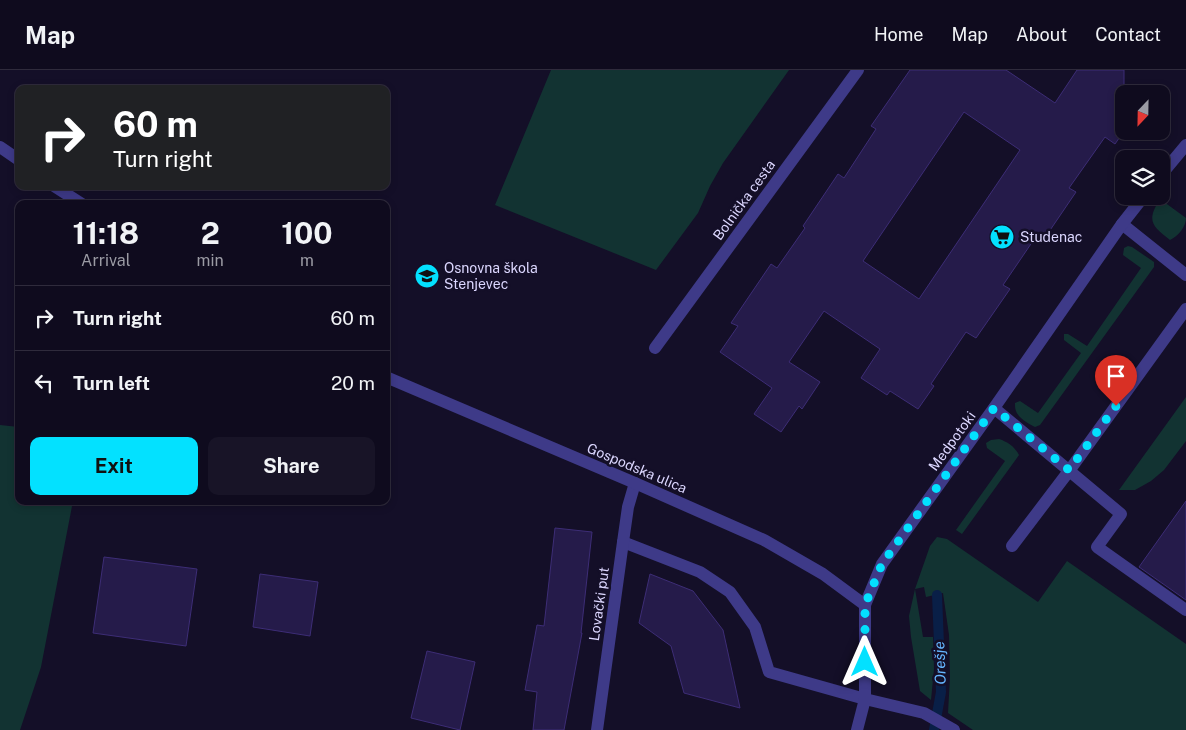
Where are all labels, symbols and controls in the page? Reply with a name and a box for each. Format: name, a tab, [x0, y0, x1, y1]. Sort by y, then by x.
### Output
text: Map	[25, 21, 75, 49]
text: Home	[874, 24, 924, 45]
text: Map	[952, 24, 988, 45]
text: About	[1016, 24, 1067, 45]
text: Contact	[1095, 24, 1161, 45]
north arrow	[1115, 85, 1170, 140]
map controls	[1115, 85, 1170, 205]
text: 60 m	[113, 104, 198, 145]
icon: right	[30, 105, 95, 170]
text: Turn right	[113, 146, 213, 172]
button: layers	[1115, 150, 1170, 205]
street label: Bolnička cesta	[710, 157, 778, 243]
text: 11:18	[72, 215, 139, 251]
text: 2	[201, 215, 220, 251]
text: 100	[281, 215, 333, 251]
supermarket icon: Studenac	[989, 224, 1015, 250]
place label: Studenac	[1020, 229, 1082, 245]
text: Arrival	[81, 251, 131, 270]
text: min	[197, 251, 224, 270]
text: m	[300, 251, 314, 270]
place label: Osnovna škola Stenjevec	[444, 260, 538, 292]
school or university icon: Osnovna škola Stenjevec	[414, 263, 440, 289]
icon: right	[30, 304, 58, 332]
text: Turn right	[73, 307, 162, 329]
text: 60 m	[331, 307, 375, 329]
pin	[1095, 355, 1137, 406]
icon: arrive	[1102, 362, 1130, 390]
icon: left	[30, 369, 58, 397]
text: Turn left	[73, 372, 150, 394]
text: 20 m	[331, 372, 375, 394]
street label: Medpotoki	[925, 408, 979, 474]
button: Exit	[30, 437, 198, 495]
button: Share	[208, 437, 375, 495]
street label: Gospodska ulica	[585, 440, 689, 496]
street label: Lovački put	[586, 566, 612, 642]
position arrow	[838, 635, 890, 687]
water label: Orešje	[930, 641, 949, 685]

